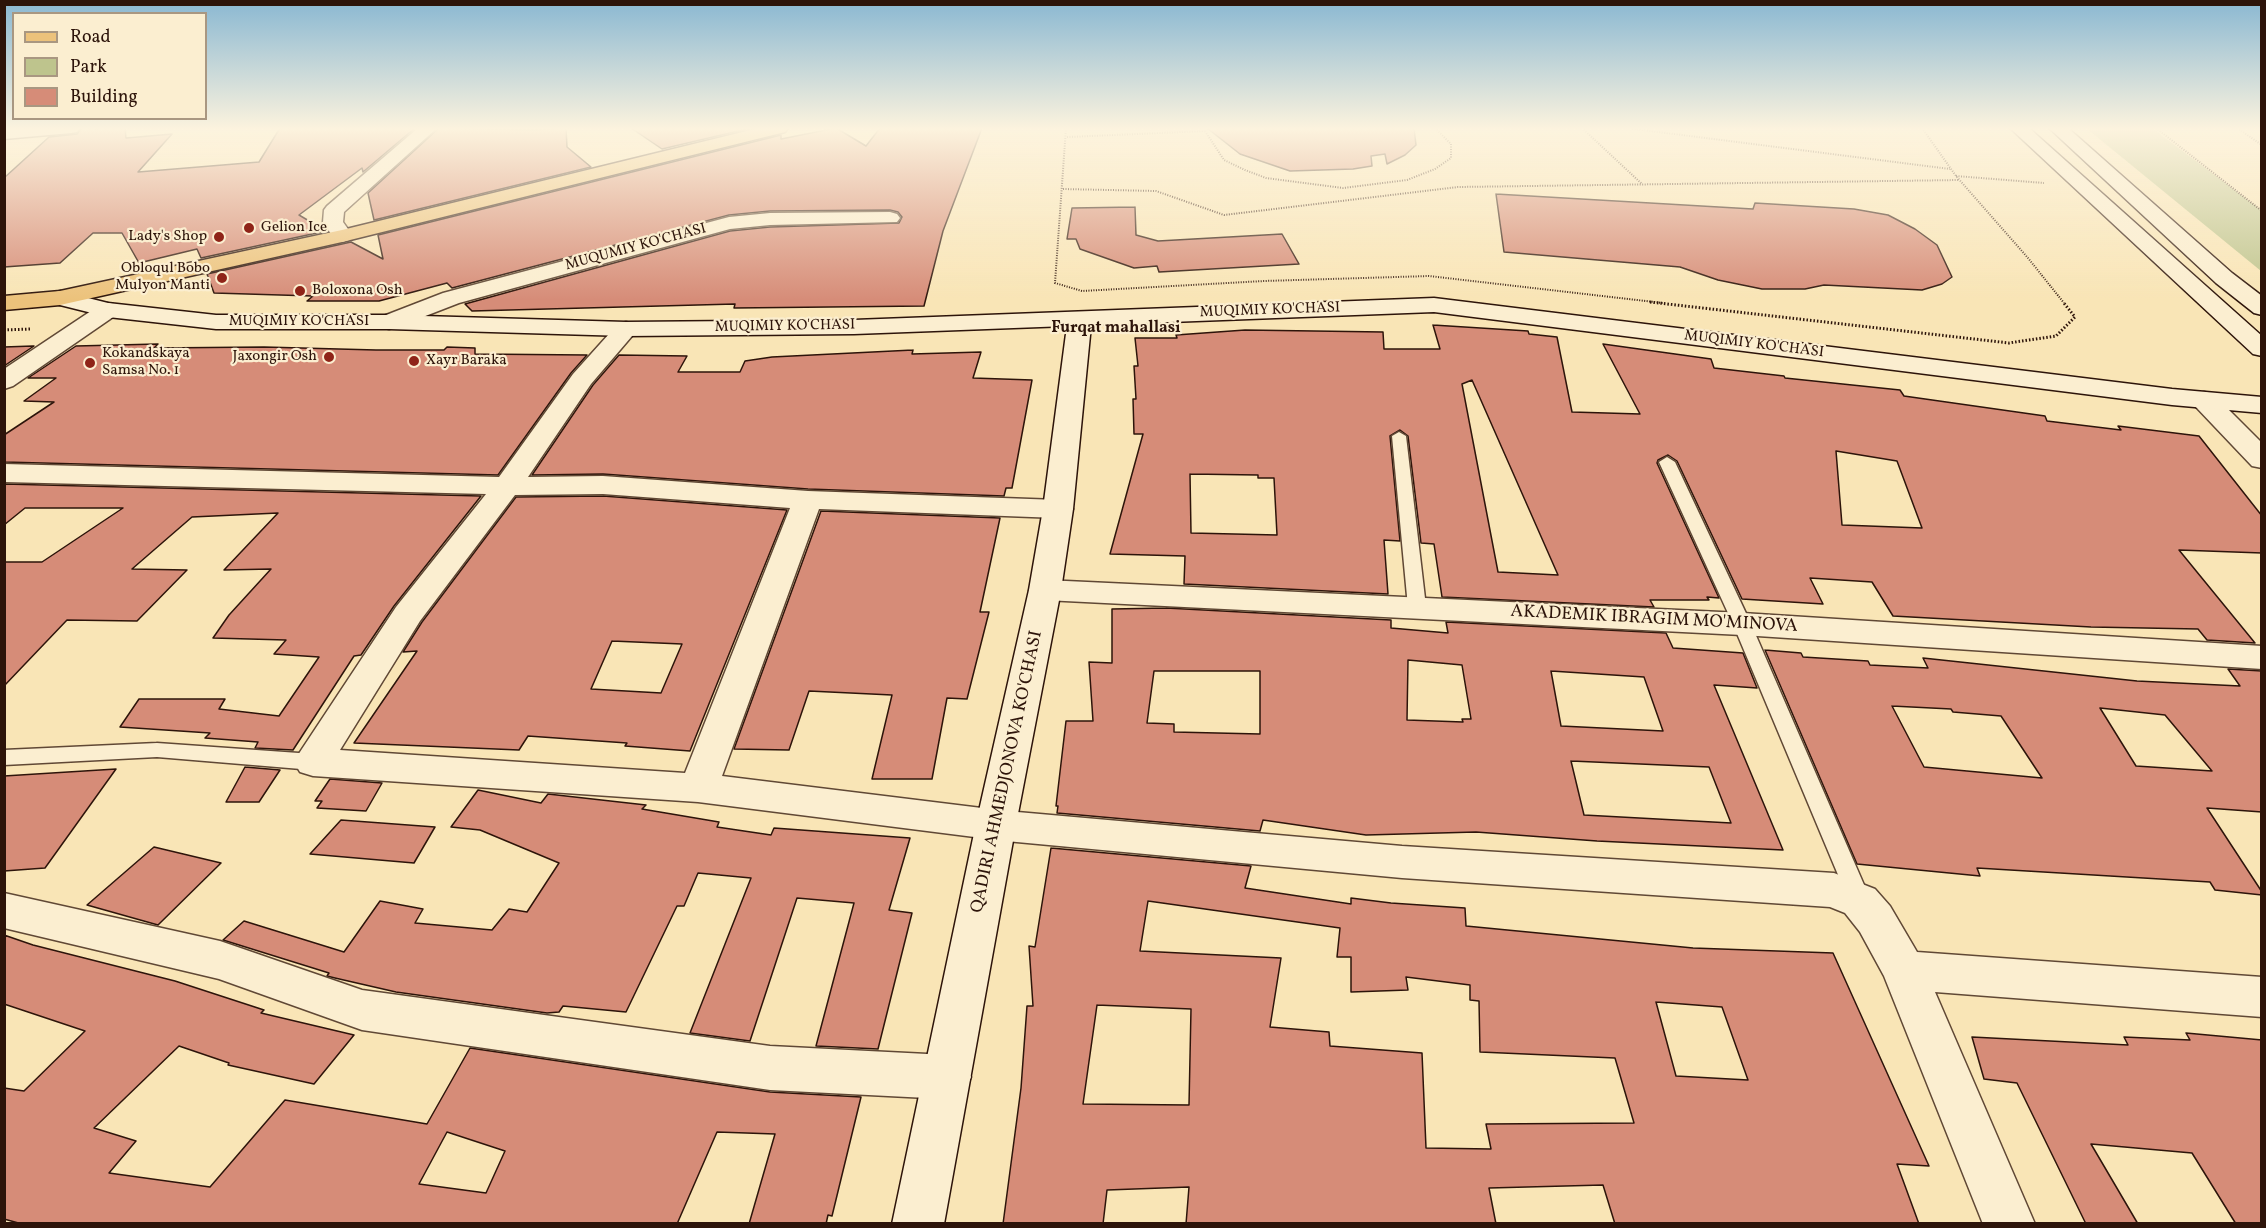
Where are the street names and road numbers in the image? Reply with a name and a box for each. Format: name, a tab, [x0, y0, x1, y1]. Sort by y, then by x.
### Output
street label: MUQUMIY KO'CHASI	[563, 220, 709, 276]
street label: MUQIMIY KO'CHASI	[1199, 300, 1341, 322]
street label: MUQIMIY KO'CHASI	[229, 313, 369, 331]
street label: MUQIMIY KO'CHASI	[715, 317, 855, 337]
street label: MUQIMIY KO'CHASI	[1683, 327, 1825, 363]
street label: AKADEMIK IBRAGIM MO'MINOVA	[1510, 602, 1798, 638]
street label: QADIRI AHMEDJONOVA KO'CHASI	[967, 629, 1049, 915]

